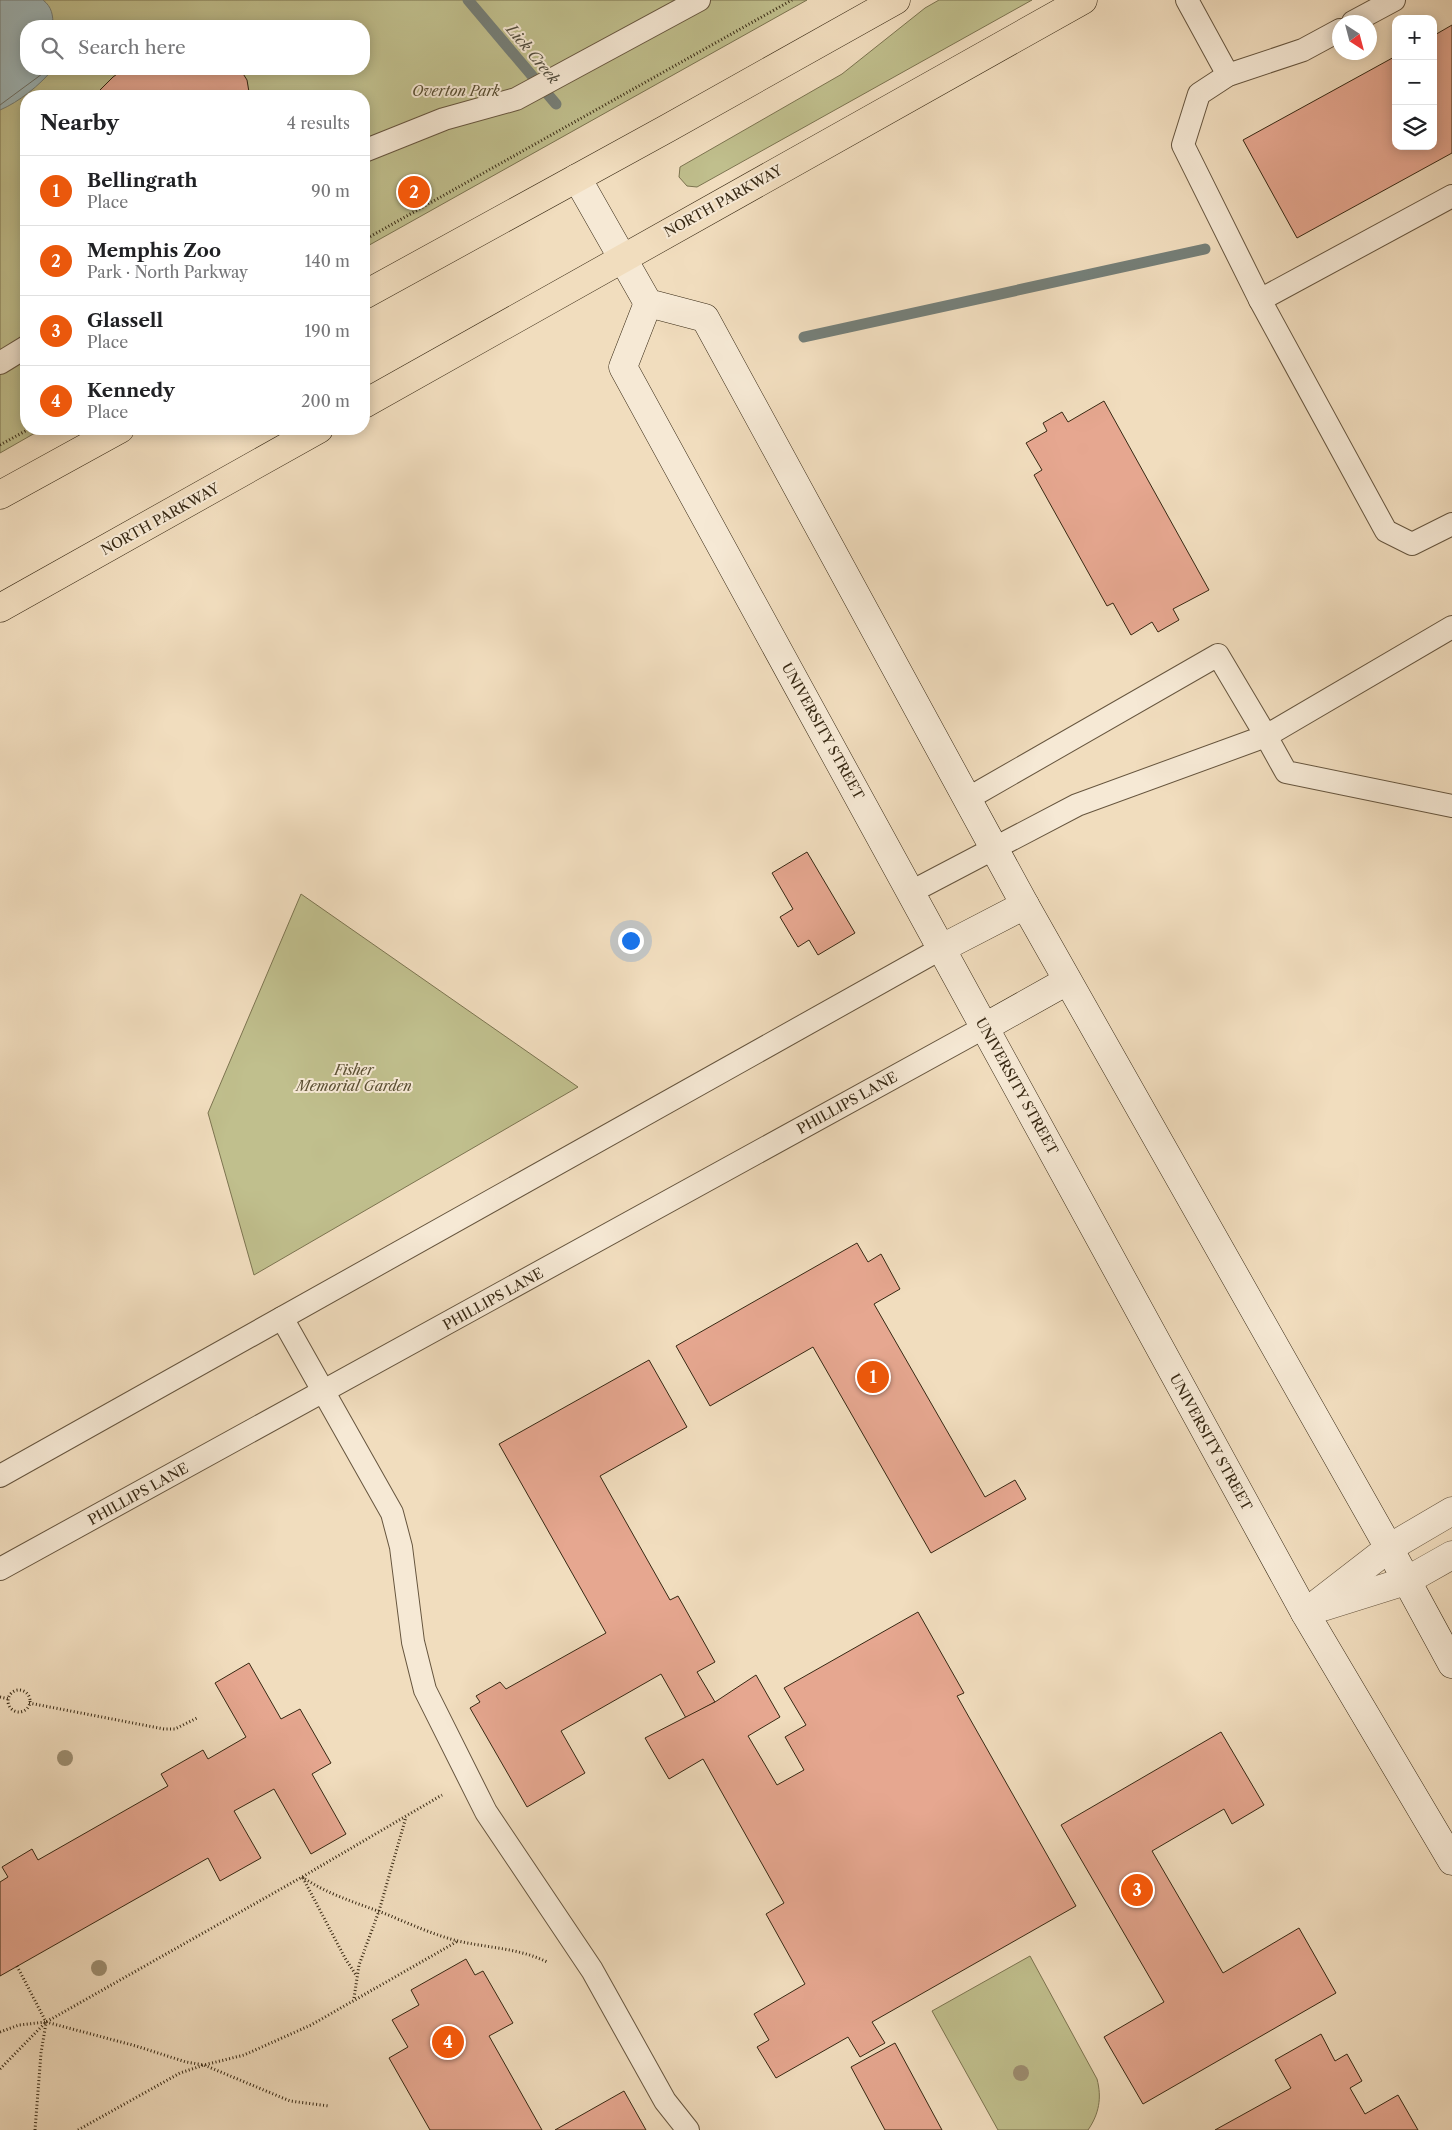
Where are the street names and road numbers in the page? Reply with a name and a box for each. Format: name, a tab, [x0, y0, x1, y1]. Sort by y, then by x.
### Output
street label: NORTH PARKWAY	[661, 160, 786, 241]
street label: NORTH PARKWAY	[98, 478, 223, 559]
street label: UNIVERSITY STREET	[778, 659, 868, 803]
street label: UNIVERSITY STREET	[972, 1014, 1062, 1158]
street label: PHILLIPS LANE	[794, 1068, 900, 1138]
street label: PHILLIPS LANE	[440, 1264, 546, 1334]
street label: UNIVERSITY STREET	[1166, 1370, 1256, 1514]
street label: PHILLIPS LANE	[85, 1459, 191, 1529]

